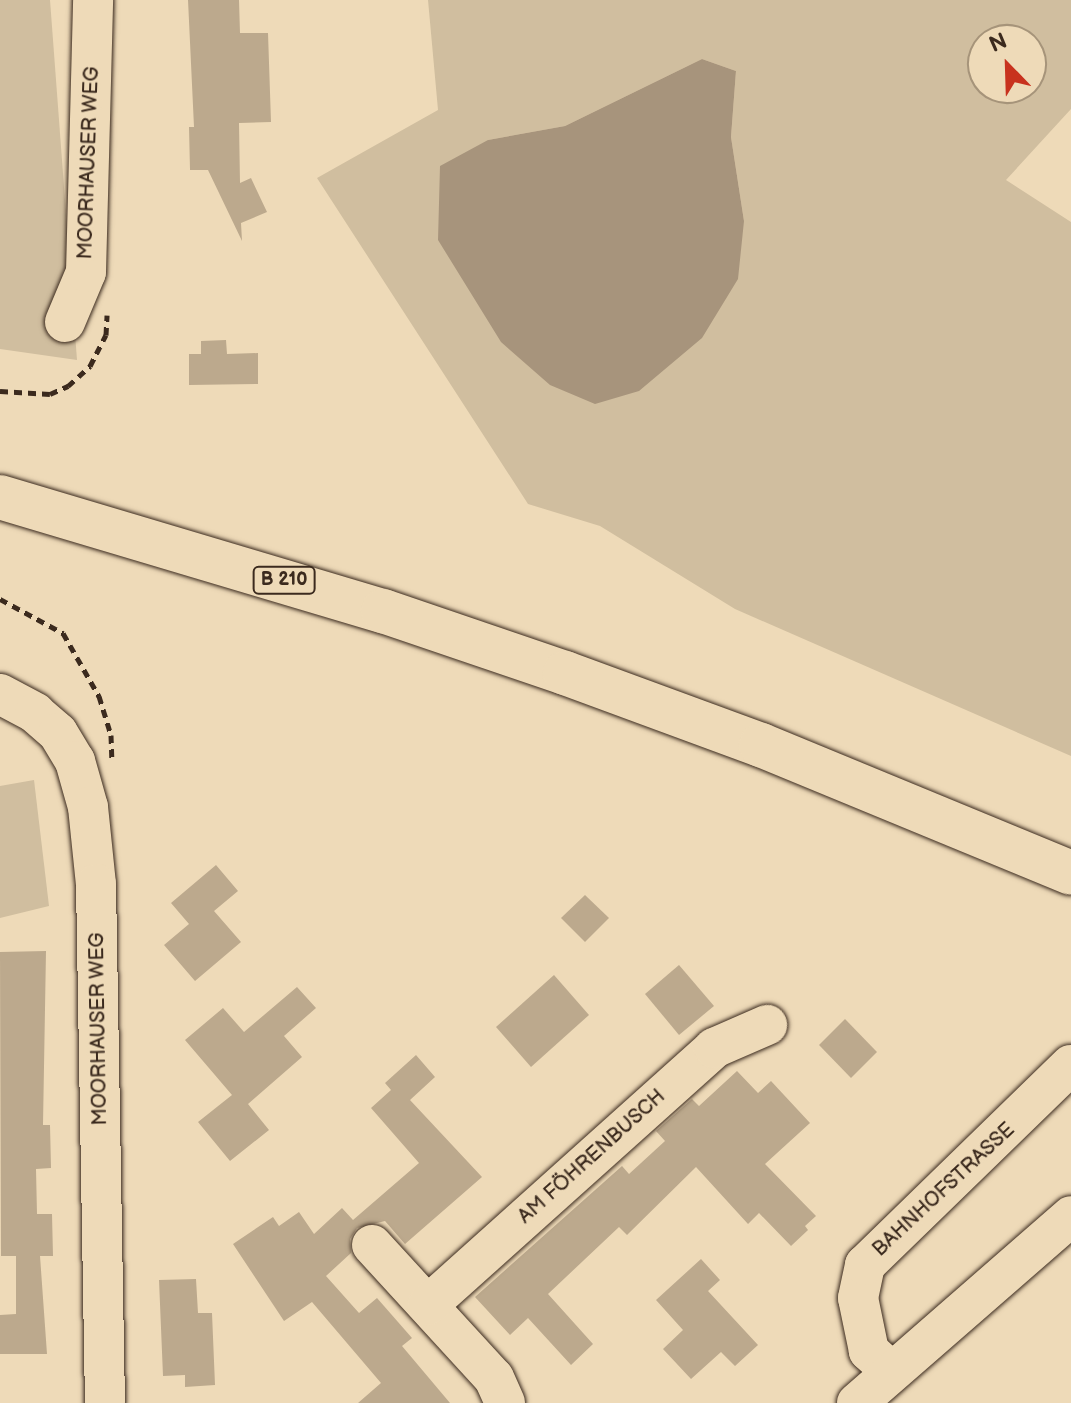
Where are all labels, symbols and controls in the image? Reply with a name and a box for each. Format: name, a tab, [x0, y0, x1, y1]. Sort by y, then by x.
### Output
north arrow	[967, 24, 1047, 104]
text: N	[985, 28, 1011, 59]
street label: MOORHAUSER WEG	[74, 66, 104, 260]
road number: B 210	[252, 566, 316, 594]
street label: MOORHAUSER WEG	[85, 932, 113, 1126]
street label: AM FÖHRENBUSCH	[514, 1085, 670, 1229]
street label: BAHNHOFSTRASSE	[868, 1118, 1020, 1262]

